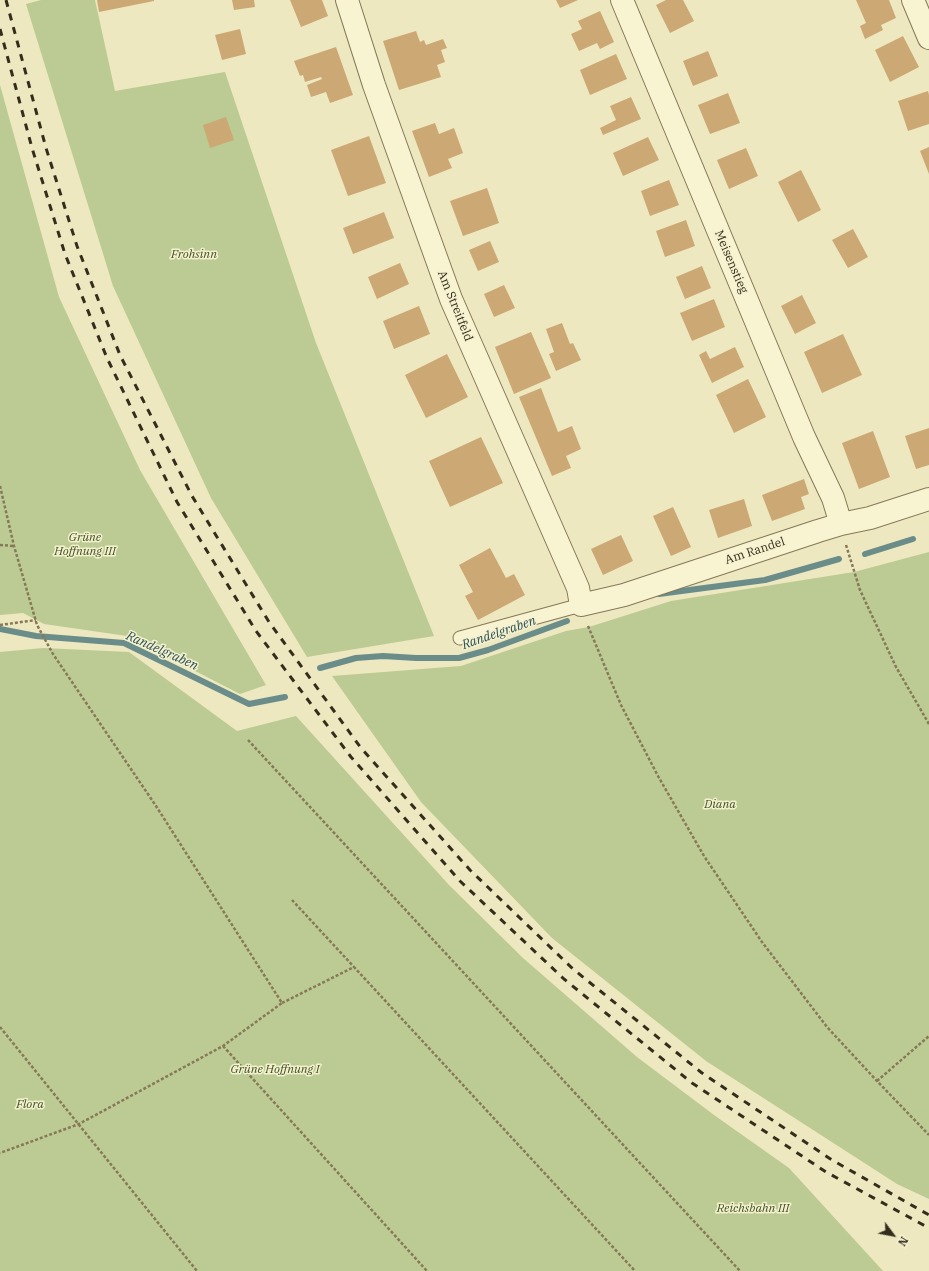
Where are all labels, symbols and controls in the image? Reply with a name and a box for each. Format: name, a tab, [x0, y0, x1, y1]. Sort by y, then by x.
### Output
street label: Meisenstieg	[711, 228, 751, 296]
park label: Frohsinn	[171, 248, 217, 262]
street label: Am Streitfeld	[434, 269, 476, 343]
park label: Grüne Hoffnung III	[54, 531, 116, 559]
street label: Am Randel	[723, 535, 787, 567]
water label: Randelgraben	[460, 613, 538, 653]
water label: Randelgraben	[123, 628, 201, 674]
park label: Diana	[704, 798, 736, 812]
park label: Grüne Hoffnung I	[230, 1063, 320, 1077]
park label: Flora	[16, 1098, 44, 1112]
park label: Reichsbahn III	[717, 1202, 789, 1216]
north arrow	[873, 1215, 913, 1255]
text: N	[895, 1234, 911, 1249]

